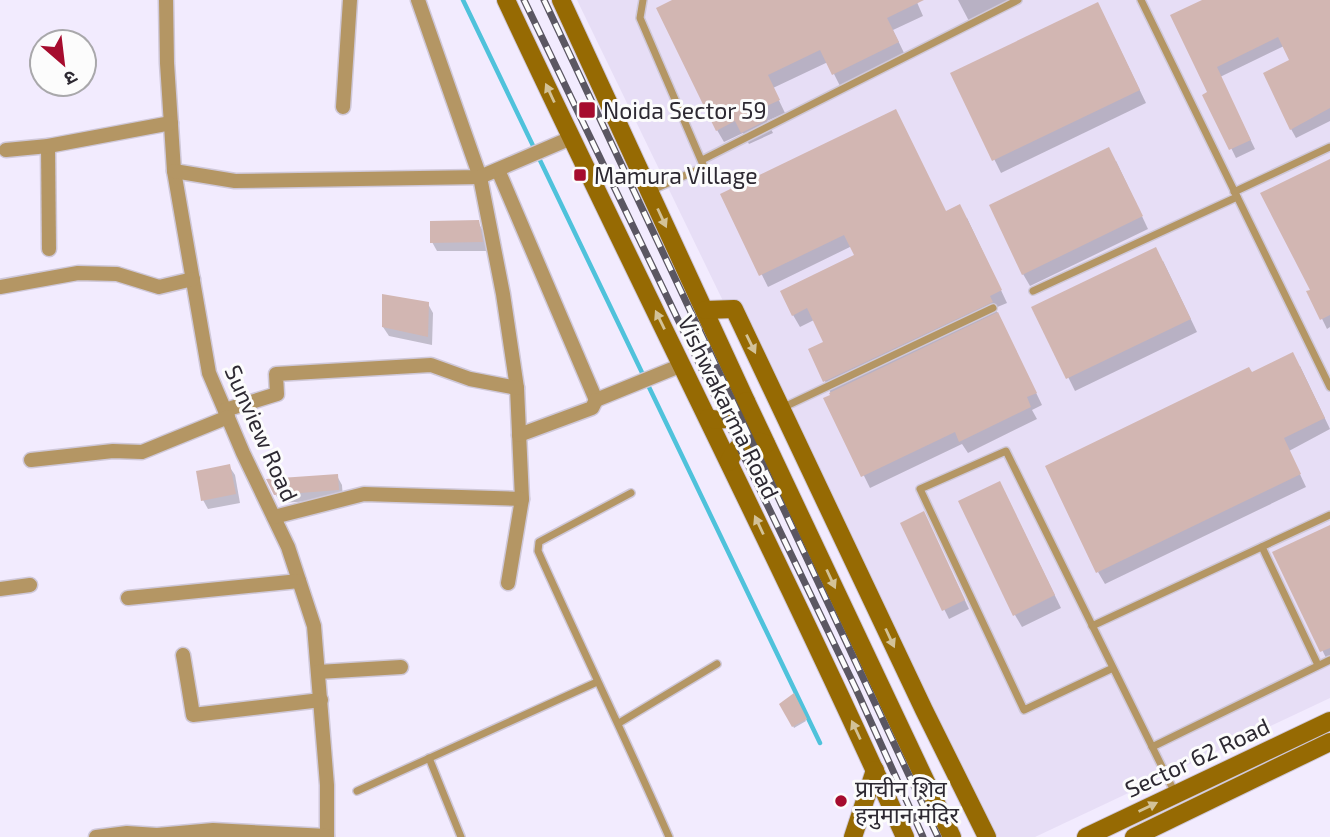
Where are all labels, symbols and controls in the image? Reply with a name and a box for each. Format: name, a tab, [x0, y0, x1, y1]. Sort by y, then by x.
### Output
north arrow	[28, 28, 98, 98]
text: उ	[60, 66, 82, 92]
one-way arrow	[544, 83, 555, 103]
place label: Noida Sector 59	[603, 96, 767, 124]
marker: Noida Sector 59	[577, 100, 597, 120]
place label: Mamura Village	[594, 161, 758, 189]
marker: Mamura Village	[572, 167, 588, 183]
one-way arrow	[656, 208, 668, 228]
one-way arrow	[655, 310, 666, 330]
street label: Vishwakarma Road	[672, 311, 786, 503]
one-way arrow	[745, 333, 756, 354]
street label: Sunview Road	[219, 361, 305, 505]
one-way arrow	[753, 515, 765, 535]
one-way arrow	[825, 569, 836, 589]
one-way arrow	[884, 628, 895, 648]
street label: Sector 62 Road	[1120, 711, 1274, 803]
one-way arrow	[850, 720, 862, 740]
place label: प्राचीन शिव हनुमान मंदिर	[855, 774, 960, 830]
marker: प्राचीन शिव हनुमान मंदिर	[833, 793, 849, 809]
one-way arrow	[1138, 801, 1158, 813]

